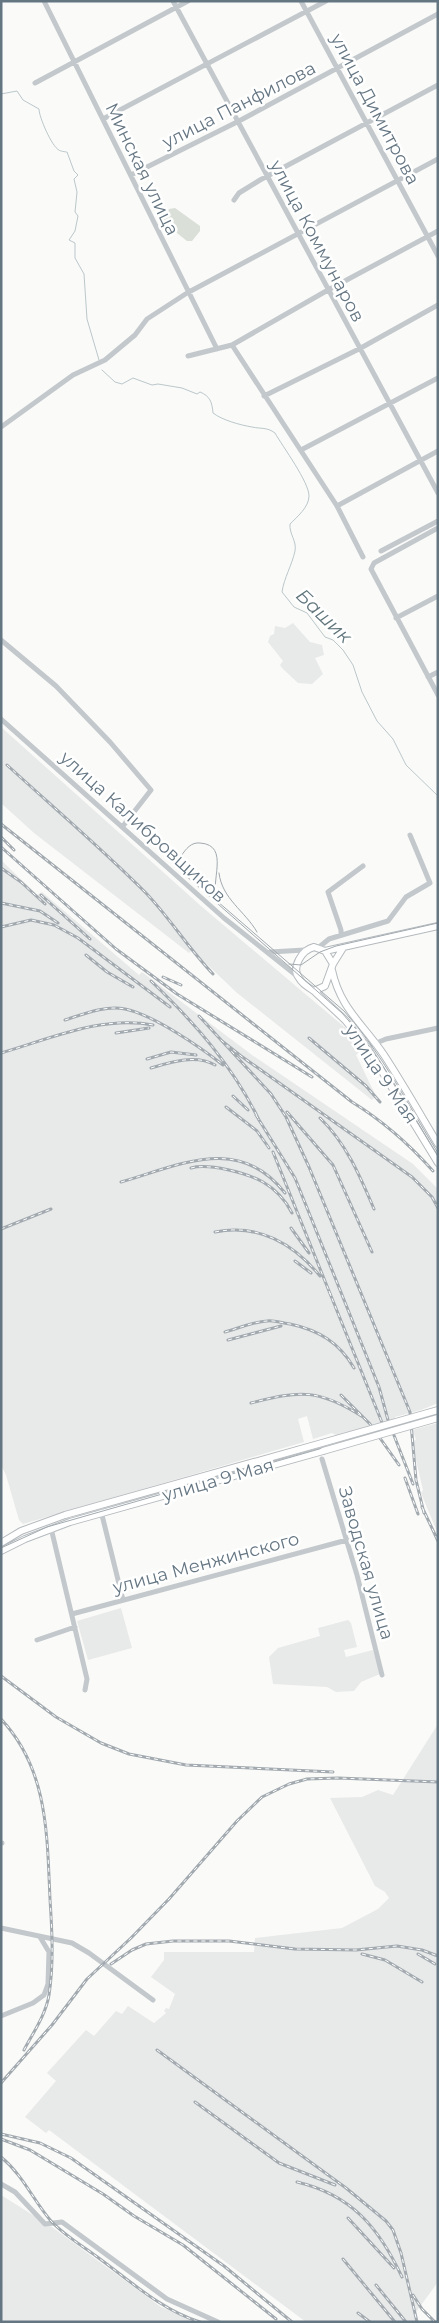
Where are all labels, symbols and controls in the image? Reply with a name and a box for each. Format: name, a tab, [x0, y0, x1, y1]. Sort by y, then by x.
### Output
street label: улица Димитрова	[325, 29, 424, 188]
street label: улица Панфилова	[158, 57, 319, 154]
street label: Минская улица	[100, 99, 184, 239]
street label: улица Коммунаров	[264, 155, 369, 326]
water label: Башик	[291, 584, 357, 649]
street label: улица Калибровщиков	[55, 746, 231, 907]
street label: улица 9 Мая	[339, 1019, 422, 1128]
street label: улица 9 Мая	[159, 1454, 276, 1507]
street label: Заводская улица	[334, 1484, 398, 1642]
street label: улица Менжинского	[109, 1527, 302, 1599]

